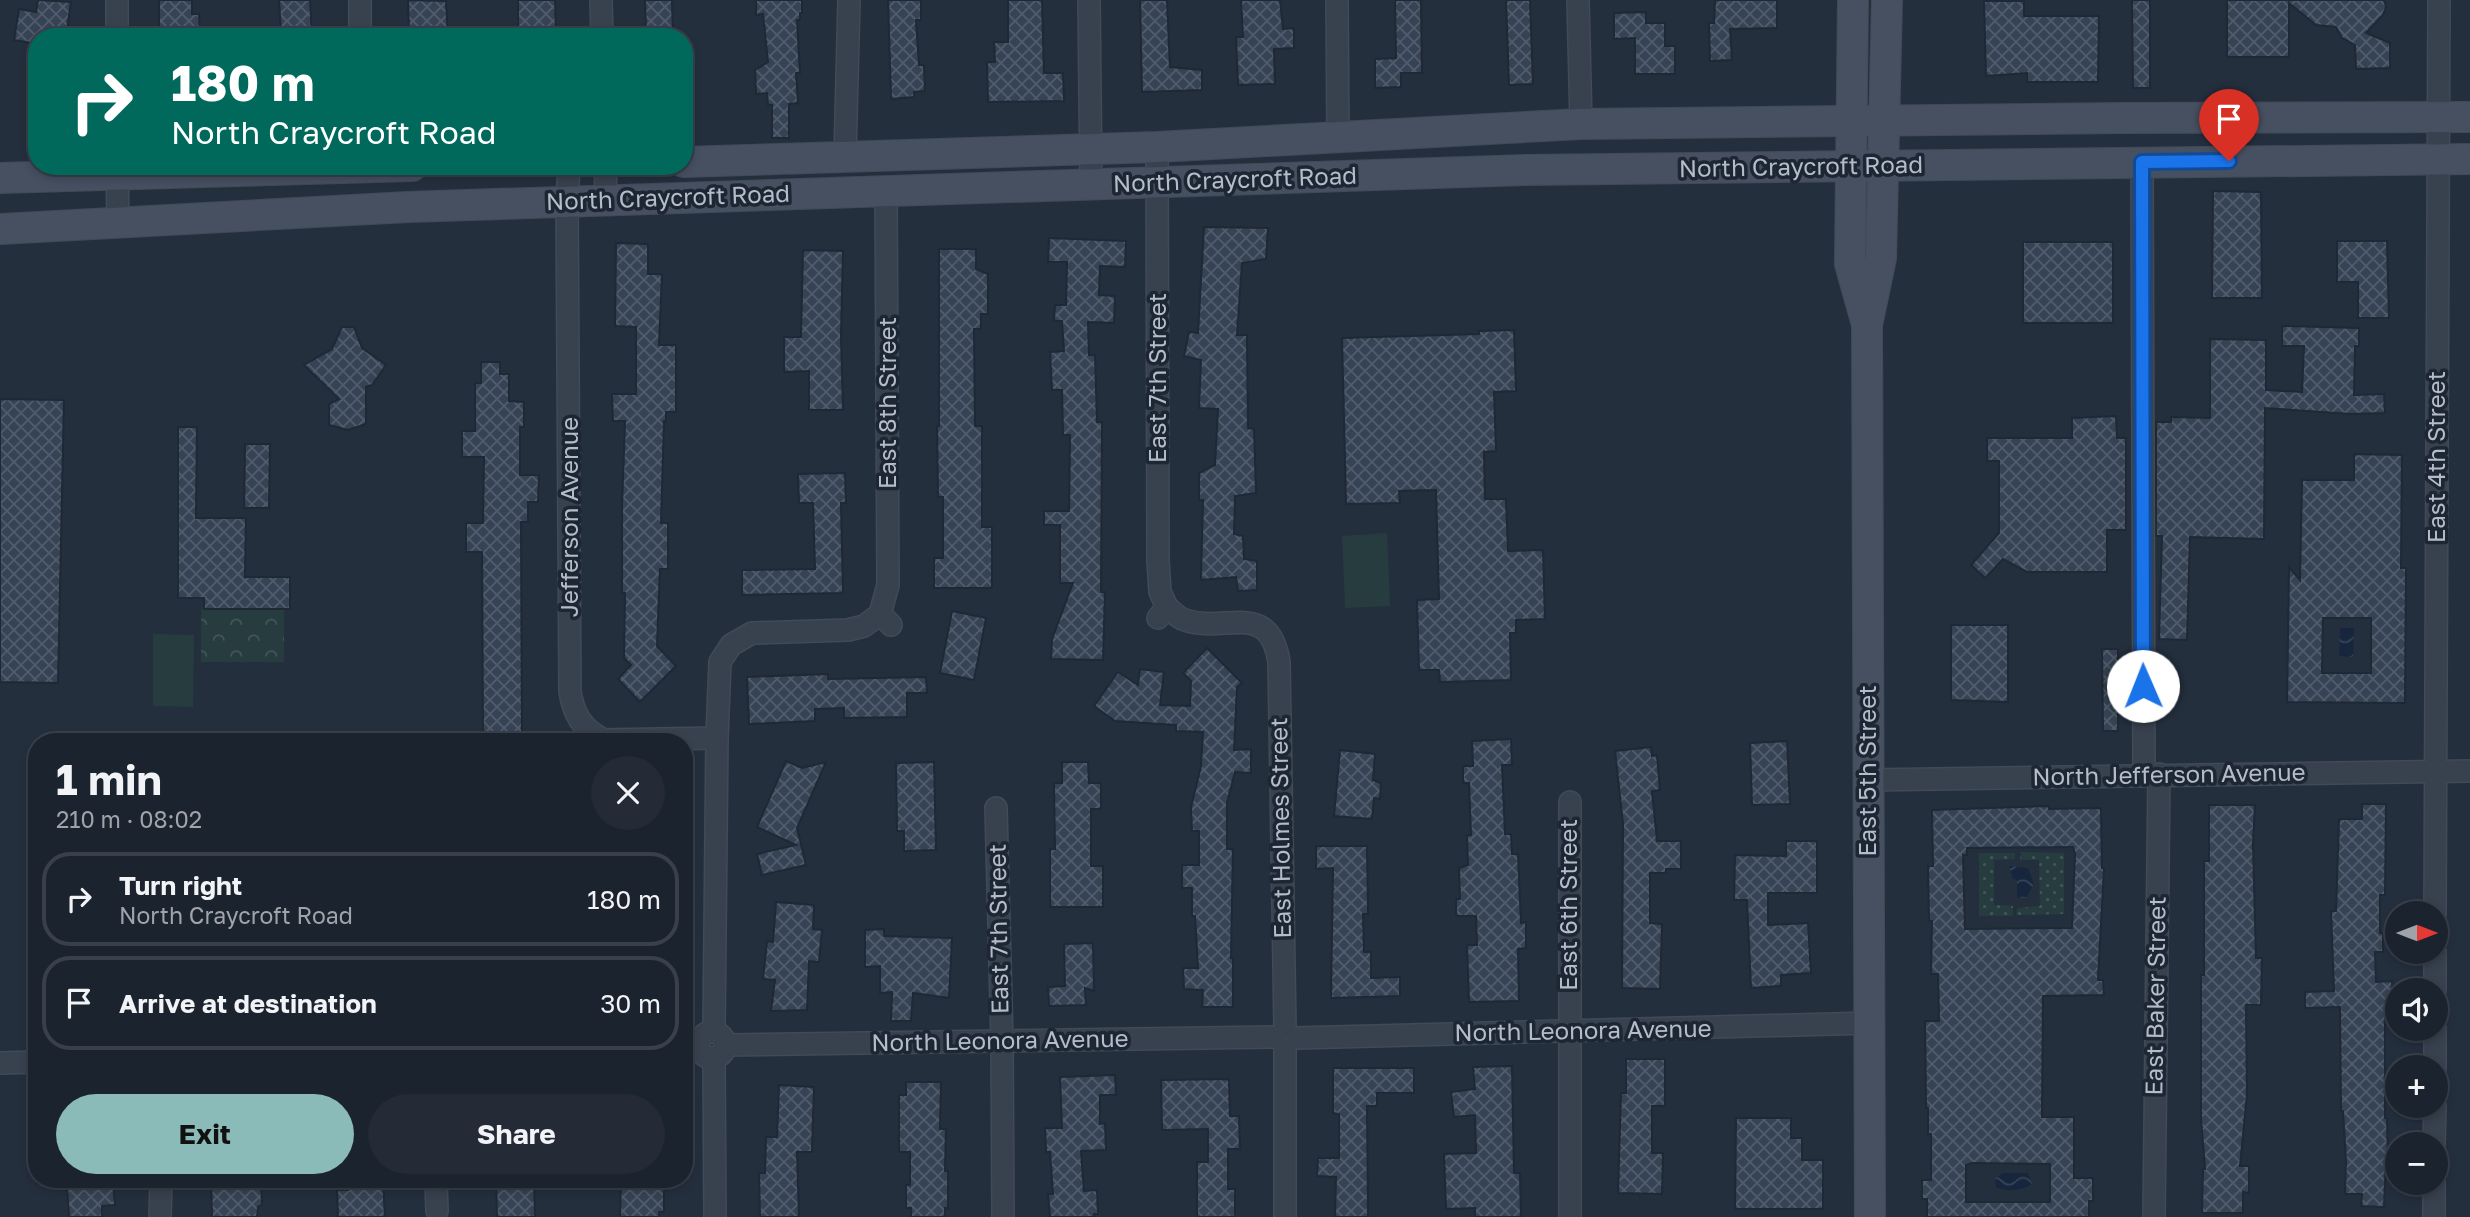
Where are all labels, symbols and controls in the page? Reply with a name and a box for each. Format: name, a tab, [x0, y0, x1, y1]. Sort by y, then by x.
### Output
text: 180 m	[171, 53, 315, 112]
icon: right	[56, 56, 147, 147]
pin	[2199, 89, 2259, 161]
icon: arrive	[2210, 100, 2248, 138]
text: North Craycroft Road	[171, 113, 496, 151]
street label: North Craycroft Road	[1679, 149, 1923, 182]
street label: North Craycroft Road	[1112, 160, 1357, 197]
street label: North Craycroft Road	[545, 178, 790, 215]
street label: East 7th Street	[1142, 293, 1171, 463]
street label: East 8th Street	[872, 317, 901, 489]
street label: East 4th Street	[2421, 371, 2450, 543]
street label: Jefferson Avenue	[554, 417, 583, 617]
position arrow	[2106, 649, 2180, 723]
street label: East 5th Street	[1852, 685, 1881, 857]
street label: East Holmes Street	[1263, 717, 1296, 939]
text: 1 min	[56, 754, 162, 804]
button: close	[591, 756, 665, 830]
street label: North Jefferson Avenue	[2032, 757, 2306, 790]
text: 210 m · 08:02	[56, 805, 202, 833]
street label: East 6th Street	[1553, 819, 1582, 991]
street label: East 7th Street	[982, 844, 1013, 1014]
text: Turn right	[119, 870, 242, 901]
icon: right	[60, 880, 98, 918]
text: 180 m	[587, 884, 661, 915]
street label: East Baker Street	[2138, 896, 2171, 1096]
text: North Craycroft Road	[119, 901, 353, 929]
north arrow	[2385, 901, 2448, 964]
map controls	[2385, 901, 2448, 1195]
button: sound	[2385, 978, 2448, 1041]
icon: arrive	[60, 984, 98, 1022]
text: Arrive at destination	[119, 988, 377, 1019]
text: 30 m	[600, 988, 661, 1019]
street label: North Leonora Avenue	[1454, 1013, 1712, 1046]
street label: North Leonora Avenue	[871, 1023, 1129, 1056]
button: +	[2385, 1055, 2448, 1118]
button: Exit	[56, 1094, 354, 1174]
button: Share	[368, 1094, 665, 1174]
button: −	[2385, 1132, 2448, 1195]

